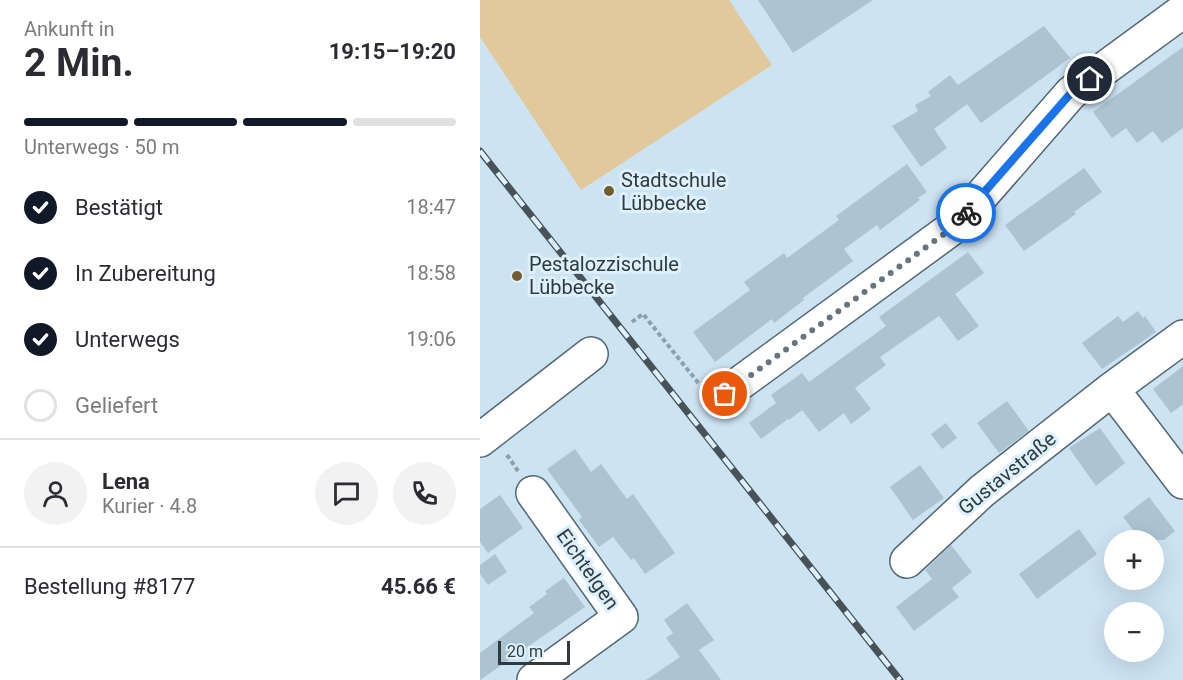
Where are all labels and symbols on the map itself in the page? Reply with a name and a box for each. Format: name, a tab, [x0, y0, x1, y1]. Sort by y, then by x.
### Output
pin	[1064, 53, 1115, 104]
place label: Stadtschule Lübbecke	[621, 168, 726, 215]
courier	[936, 183, 996, 243]
marker: Stadtschule Lübbecke	[602, 184, 616, 198]
place label: Pestalozzischule Lübbecke	[529, 252, 679, 299]
marker: Pestalozzischule Lübbecke	[510, 269, 524, 283]
pin	[699, 368, 750, 419]
street label: Gustavstraße	[953, 426, 1061, 520]
street label: Eichtelgen	[552, 524, 624, 614]
scale bar	[498, 638, 570, 666]

